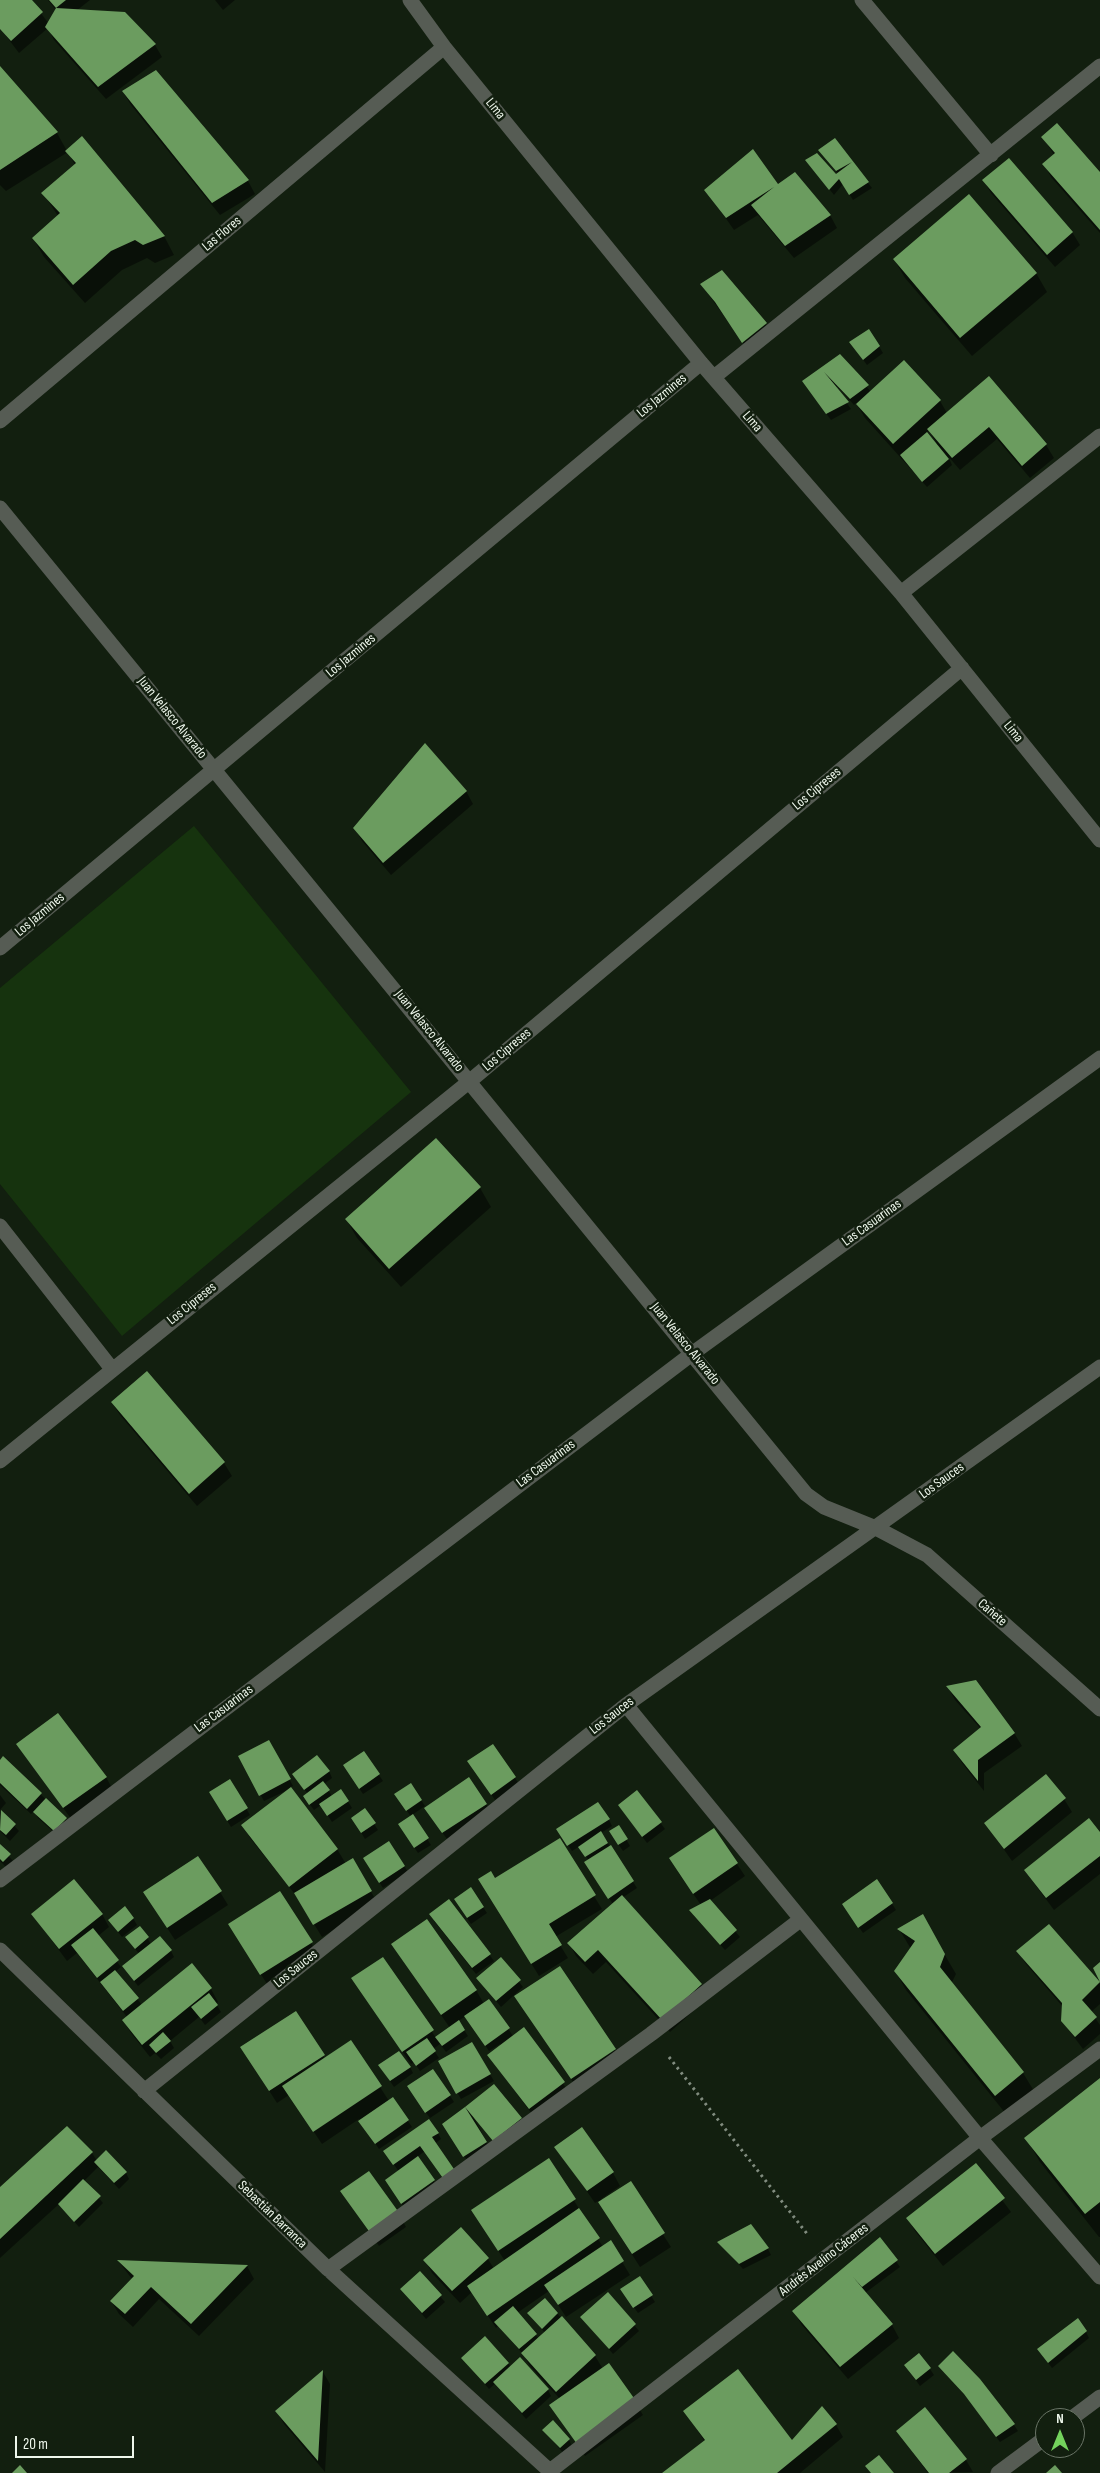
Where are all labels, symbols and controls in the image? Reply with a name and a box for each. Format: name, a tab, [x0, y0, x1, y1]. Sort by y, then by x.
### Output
street label: Lima	[481, 95, 509, 123]
street label: Las Flores	[199, 213, 245, 255]
street label: Los Jazmines	[634, 370, 690, 422]
street label: Lima	[738, 408, 766, 436]
street label: Los Jazmines	[323, 630, 379, 682]
street label: Juan Velasco Alvarado	[134, 674, 210, 762]
street label: Lima	[999, 718, 1027, 746]
street label: Los Cipreses	[789, 764, 845, 814]
street label: Los Jazmines	[12, 889, 68, 941]
street label: Juan Velasco Alvarado	[391, 987, 467, 1075]
street label: Los Cipreses	[479, 1025, 535, 1075]
street label: Las Casuarinas	[839, 1196, 905, 1250]
street label: Los Cipreses	[164, 1279, 220, 1329]
street label: Juan Velasco Alvarado	[647, 1300, 723, 1388]
street label: Las Casuarinas	[513, 1437, 579, 1491]
street label: Los Sauces	[916, 1459, 968, 1503]
street label: Cañete	[974, 1596, 1010, 1630]
street label: Las Casuarinas	[191, 1682, 257, 1736]
street label: Los Sauces	[587, 1694, 637, 1738]
street label: Los Sauces	[271, 1946, 321, 1992]
street label: Sebastián Barranca	[234, 2178, 310, 2252]
street label: Andrés Avelino Cáceres	[776, 2220, 872, 2300]
north arrow	[1035, 2408, 1085, 2458]
text: N	[1056, 2410, 1064, 2427]
scale bar	[18, 2426, 136, 2458]
text: 20 m	[23, 2435, 48, 2454]

